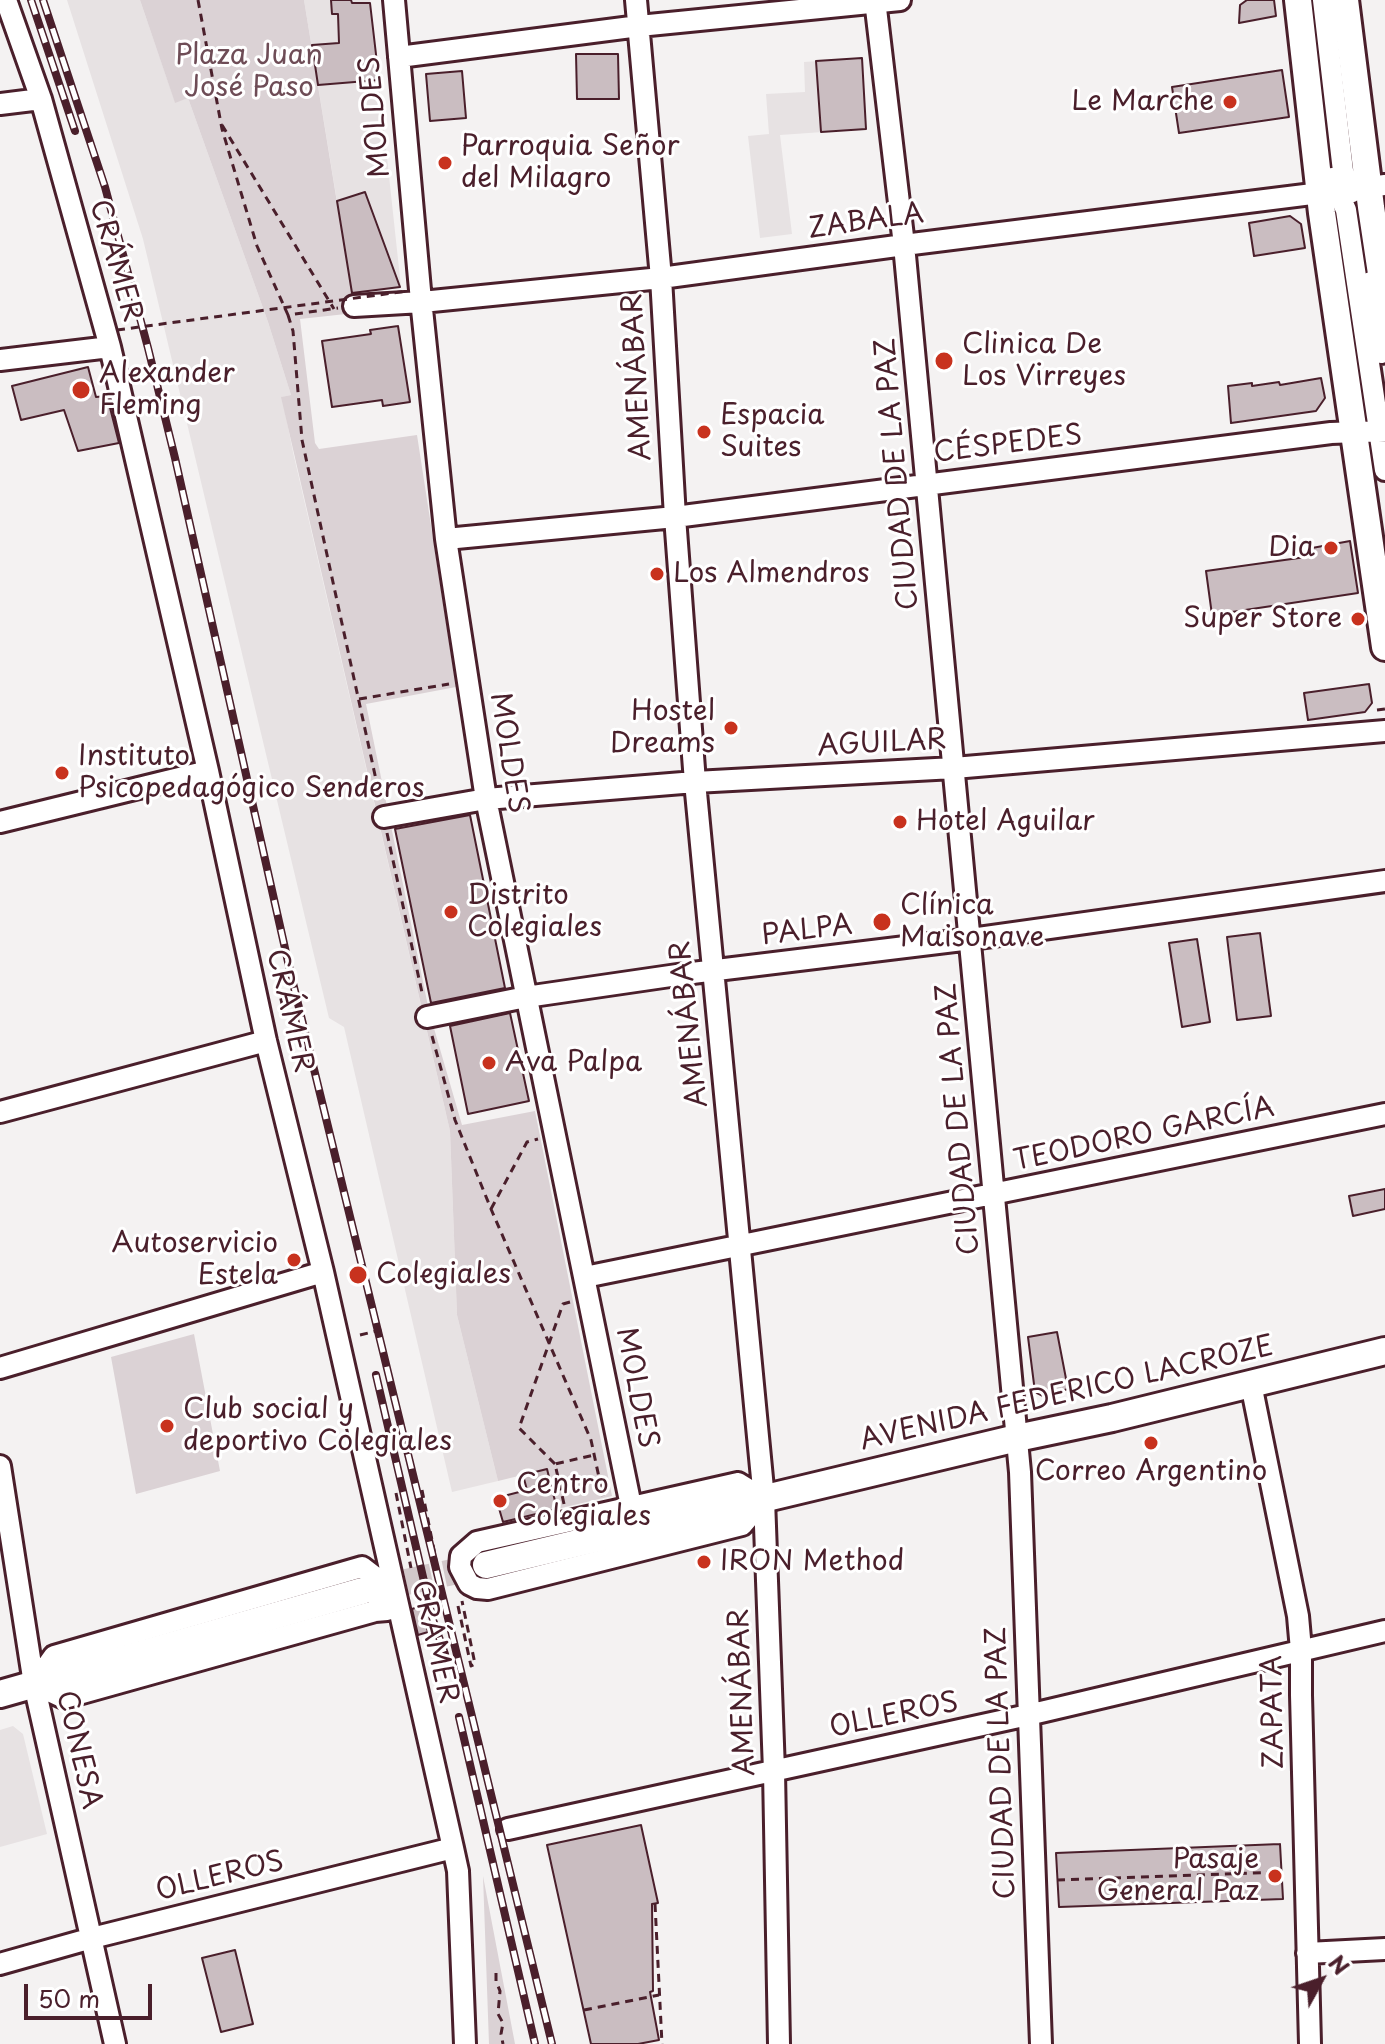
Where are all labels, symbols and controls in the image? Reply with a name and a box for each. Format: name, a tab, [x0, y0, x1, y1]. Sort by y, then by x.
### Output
park label: Plaza Juan José Paso	[175, 39, 323, 105]
street label: MOLDES	[354, 55, 398, 179]
place label: Le Marche	[1071, 85, 1214, 119]
marker: Le Marche	[1221, 93, 1239, 111]
place label: Parroquia Señor del Milagro	[461, 130, 680, 196]
marker: Parroquia Señor del Milagro	[436, 154, 454, 172]
street label: CRÁMER	[82, 196, 148, 326]
street label: ZABALA	[806, 197, 926, 247]
street label: AMENÁBAR	[617, 292, 659, 462]
place label: Clinica De Los Virreyes	[962, 328, 1126, 394]
street label: CIUDAD DE LA PAZ	[869, 337, 927, 611]
marker: Clinica De Los Virreyes	[933, 350, 955, 372]
place label: Alexander Fleming	[99, 357, 235, 423]
marker: Alexander Fleming	[70, 379, 92, 401]
place label: Espacia Suites	[720, 399, 825, 465]
street label: CÉSPEDES	[932, 419, 1084, 471]
marker: Espacia Suites	[695, 423, 713, 441]
place label: Dia	[1268, 531, 1315, 565]
marker: Dia	[1322, 539, 1340, 557]
place label: Los Almendros	[673, 557, 870, 591]
marker: Los Almendros	[648, 565, 666, 583]
place label: Super Store	[1183, 602, 1342, 636]
marker: Super Store	[1349, 610, 1367, 628]
street label: MOLDES	[482, 690, 534, 816]
place label: Hostel Dreams	[610, 695, 715, 761]
marker: Hostel Dreams	[722, 719, 740, 737]
street label: AGUILAR	[817, 724, 947, 764]
place label: Instituto Psicopedagógico Senderos	[78, 740, 424, 806]
marker: Instituto Psicopedagógico Senderos	[53, 764, 71, 782]
place label: Hotel Aguilar	[916, 805, 1095, 839]
marker: Hotel Aguilar	[891, 813, 909, 831]
place label: Distrito Colegiales	[467, 879, 602, 945]
place label: Clínica Maisonave	[900, 889, 1044, 955]
marker: Distrito Colegiales	[442, 903, 460, 921]
street label: PALPA	[760, 909, 854, 953]
marker: Clínica Maisonave	[871, 911, 893, 933]
street label: AMENÁBAR	[665, 939, 715, 1109]
street label: CRÁMER	[258, 946, 320, 1076]
street label: CIUDAD DE LA PAZ	[930, 982, 988, 1256]
place label: Ava Palpa	[505, 1046, 642, 1080]
marker: Ava Palpa	[480, 1054, 498, 1072]
street label: TEODORO GARCÍA	[1011, 1091, 1277, 1179]
place label: Autoservicio Estela	[111, 1227, 278, 1293]
marker: Autoservicio Estela	[285, 1251, 303, 1269]
place label: Colegiales	[376, 1258, 511, 1292]
marker: Colegiales	[347, 1264, 369, 1286]
street label: MOLDES	[608, 1325, 664, 1451]
street label: AVENIDA FEDERICO LACROZE	[857, 1330, 1277, 1458]
place label: Club social y deportivo Colegiales	[183, 1393, 452, 1459]
marker: Club social y deportivo Colegiales	[158, 1417, 176, 1435]
marker: Correo Argentino	[1142, 1434, 1160, 1452]
place label: Correo Argentino	[1035, 1455, 1267, 1489]
place label: Centro Colegiales	[516, 1468, 651, 1534]
marker: Centro Colegiales	[491, 1492, 509, 1510]
place label: IRON Method	[720, 1545, 904, 1579]
marker: IRON Method	[695, 1553, 713, 1571]
street label: CRÁMER	[403, 1577, 465, 1707]
street label: AMENÁBAR	[723, 1607, 763, 1777]
street label: CIUDAD DE LA PAZ	[980, 1626, 1024, 1900]
street label: ZAPATA	[1256, 1655, 1292, 1769]
street label: OLLEROS	[827, 1686, 961, 1746]
street label: CONESA	[48, 1687, 108, 1813]
place label: Pasaje General Paz	[1097, 1843, 1259, 1909]
street label: OLLEROS	[153, 1845, 287, 1909]
marker: Pasaje General Paz	[1266, 1867, 1284, 1885]
north arrow	[1281, 1940, 1361, 2020]
text: N	[1322, 1947, 1358, 1982]
scale bar	[28, 1968, 156, 2018]
text: 50 m	[38, 1980, 100, 2016]

